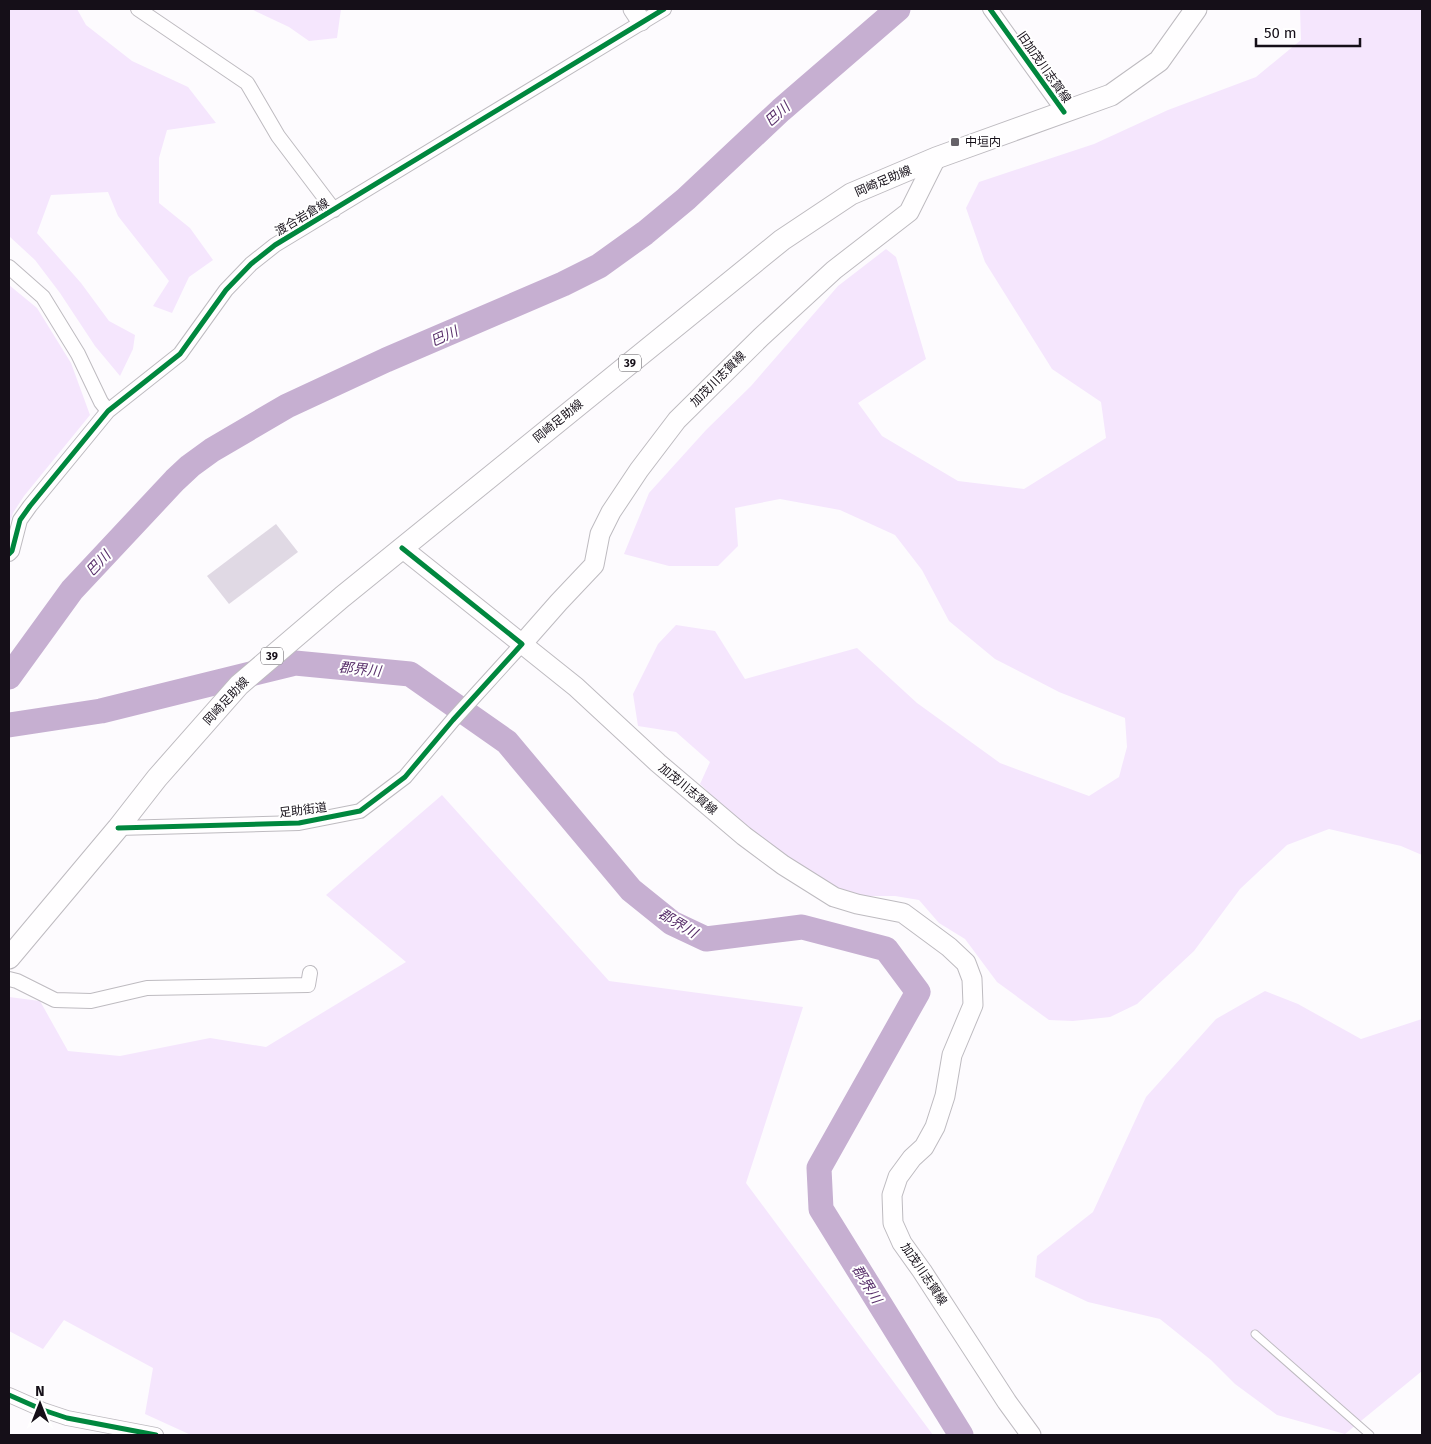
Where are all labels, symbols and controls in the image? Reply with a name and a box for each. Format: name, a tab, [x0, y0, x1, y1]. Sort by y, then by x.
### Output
scale bar	[1256, 15, 1360, 47]
text: 50 m	[1264, 24, 1297, 42]
street label: 旧加茂川志賀線	[1014, 29, 1074, 105]
water label: 巴川	[761, 97, 795, 130]
place label: 中垣内	[965, 135, 1001, 149]
marker: 中垣内	[949, 136, 961, 148]
street label: 岡崎足助線	[853, 163, 913, 199]
street label: 渡合岩倉線	[273, 196, 331, 238]
water label: 巴川	[428, 322, 462, 350]
street label: 加茂川志賀線	[688, 349, 748, 409]
road number: 39	[619, 354, 641, 372]
street label: 岡崎足助線	[530, 397, 586, 445]
water label: 巴川	[83, 546, 115, 579]
road number: 39	[261, 648, 283, 664]
water label: 郡界川	[338, 659, 384, 680]
street label: 岡崎足助線	[200, 674, 252, 728]
street label: 加茂川志賀線	[656, 760, 720, 818]
street label: 足助街道	[278, 800, 328, 820]
water label: 郡界川	[655, 905, 702, 943]
street label: 加茂川志賀線	[898, 1240, 950, 1308]
water label: 郡界川	[848, 1262, 886, 1308]
north arrow	[15, 1379, 65, 1429]
text: N	[35, 1383, 45, 1400]

